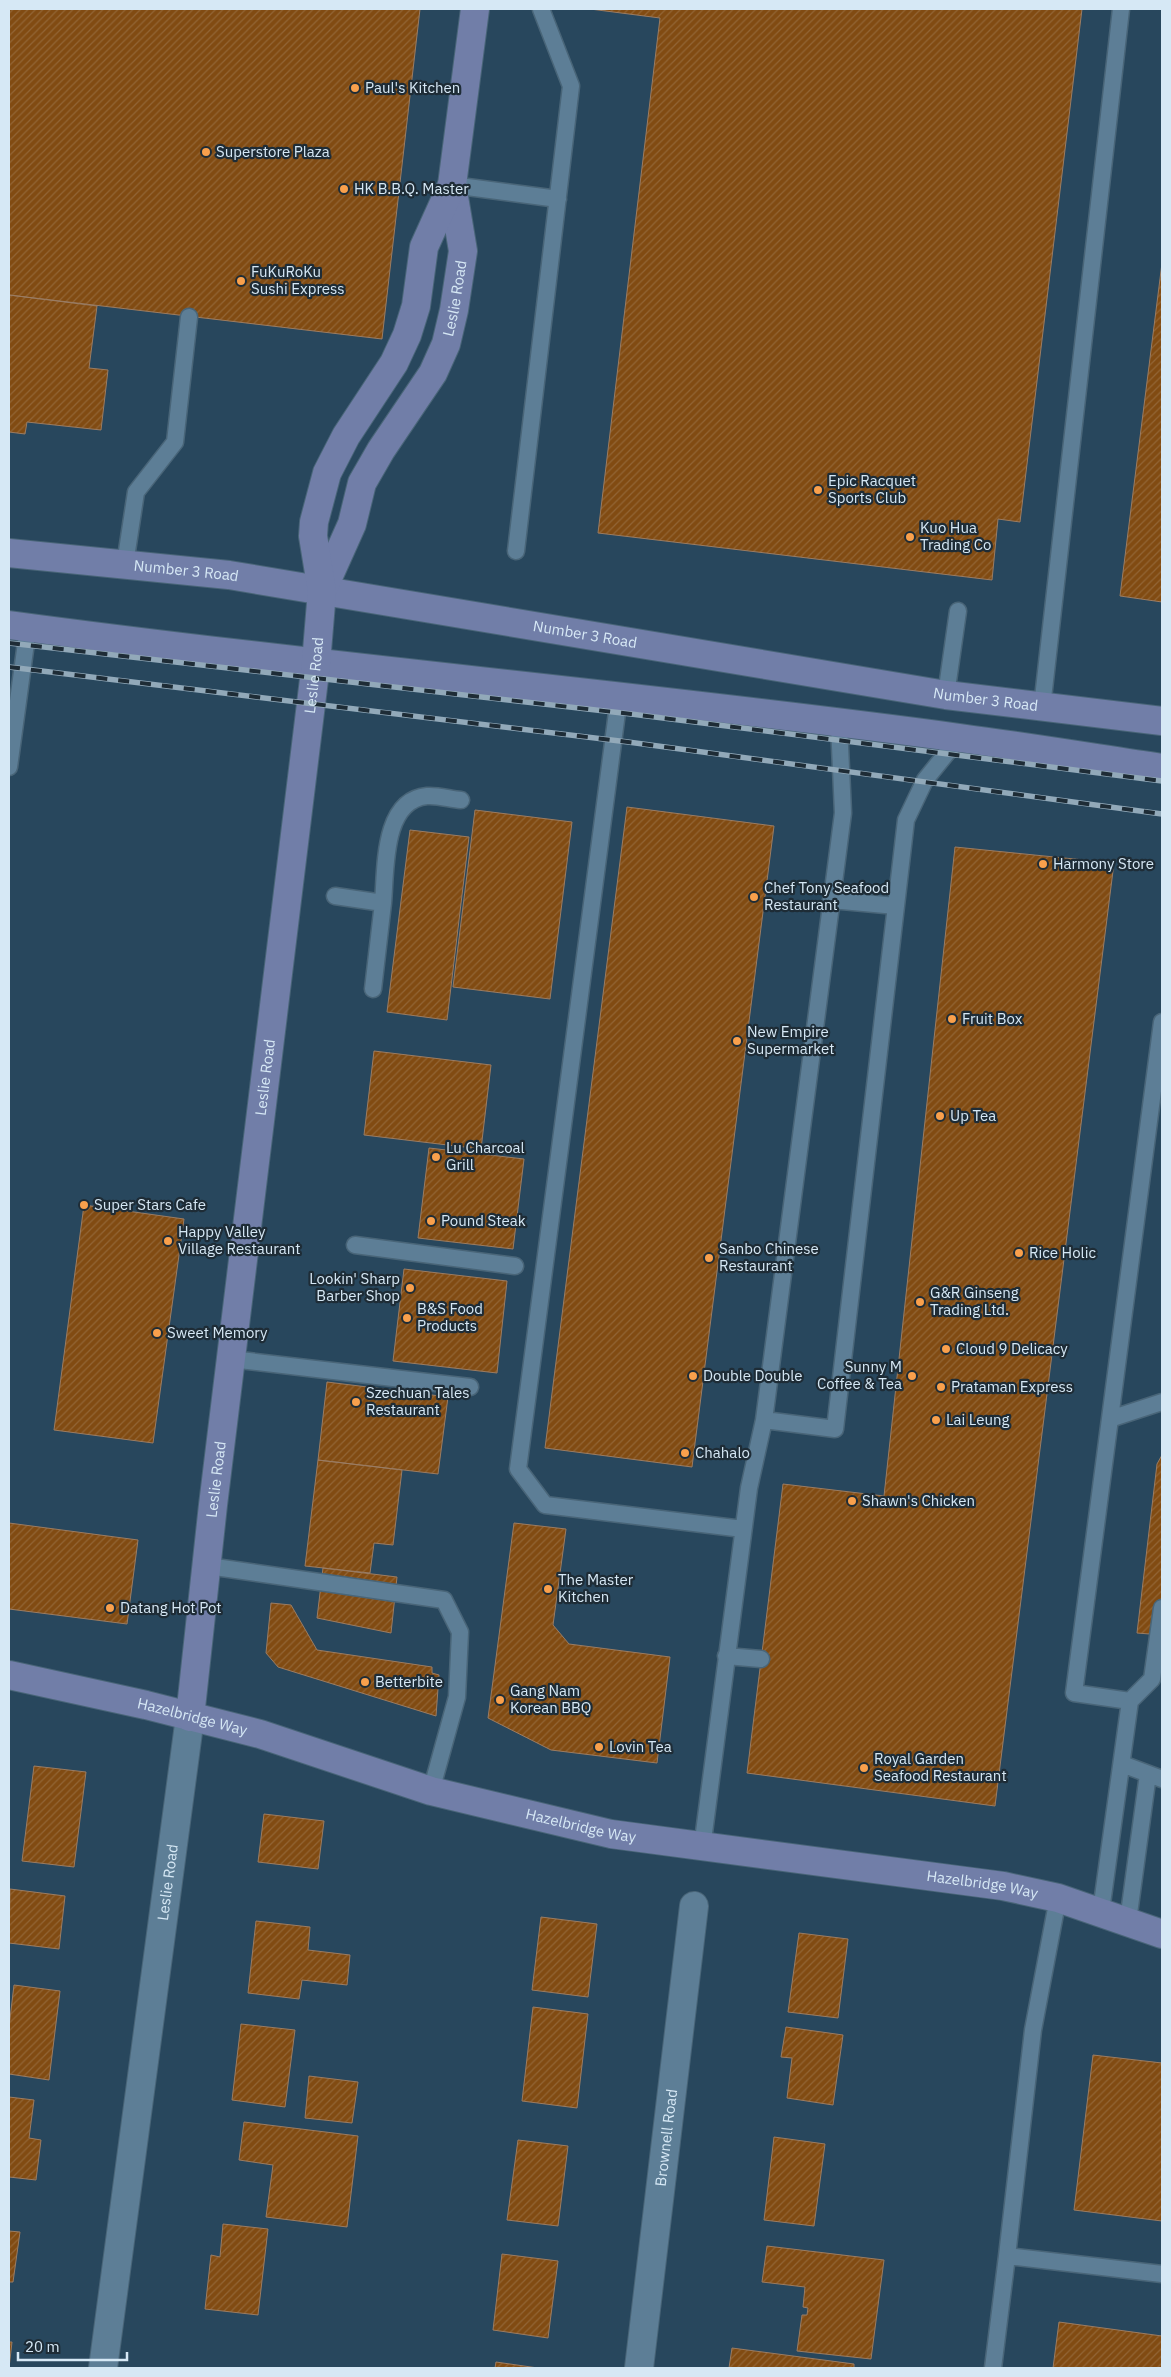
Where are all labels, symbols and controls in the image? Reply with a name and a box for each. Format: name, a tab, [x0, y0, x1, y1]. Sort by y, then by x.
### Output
place label: Paul's Kitchen	[365, 78, 460, 97]
marker: Paul's Kitchen	[349, 82, 361, 94]
place label: Superstore Plaza	[216, 142, 330, 161]
marker: Superstore Plaza	[200, 146, 212, 158]
place label: HK B.B.Q. Master	[354, 179, 469, 198]
marker: HK B.B.Q. Master	[338, 183, 350, 195]
street label: Leslie Road	[438, 259, 470, 338]
place label: FuKuRoKu Sushi Express	[251, 262, 345, 298]
marker: FuKuRoKu Sushi Express	[235, 275, 247, 287]
place label: Epic Racquet Sports Club	[828, 471, 916, 507]
marker: Epic Racquet Sports Club	[812, 484, 824, 496]
place label: Kuo Hua Trading Co	[920, 518, 992, 554]
marker: Kuo Hua Trading Co	[904, 531, 916, 543]
street label: Number 3 Road	[133, 556, 240, 585]
street label: Number 3 Road	[532, 616, 639, 652]
street label: Leslie Road	[300, 636, 327, 715]
street label: Number 3 Road	[932, 683, 1039, 715]
place label: Harmony Store	[1053, 854, 1154, 873]
marker: Harmony Store	[1037, 858, 1049, 870]
place label: Chef Tony Seafood Restaurant	[764, 878, 889, 914]
marker: Chef Tony Seafood Restaurant	[748, 891, 760, 903]
place label: Fruit Box	[962, 1009, 1023, 1028]
marker: Fruit Box	[946, 1013, 958, 1025]
place label: New Empire Supermarket	[747, 1022, 834, 1058]
marker: New Empire Supermarket	[731, 1035, 743, 1047]
street label: Leslie Road	[251, 1038, 279, 1117]
place label: Up Tea	[950, 1106, 996, 1125]
marker: Up Tea	[934, 1110, 946, 1122]
place label: Lu Charcoal Grill	[446, 1138, 525, 1174]
marker: Lu Charcoal Grill	[430, 1151, 442, 1163]
place label: Super Stars Cafe	[94, 1195, 206, 1214]
marker: Super Stars Cafe	[78, 1199, 90, 1211]
place label: Pound Steak	[441, 1211, 526, 1230]
marker: Pound Steak	[425, 1215, 437, 1227]
place label: Happy Valley Village Restaurant	[178, 1222, 300, 1258]
marker: Happy Valley Village Restaurant	[162, 1235, 174, 1247]
place label: Sanbo Chinese Restaurant	[719, 1239, 819, 1275]
place label: Rice Holic	[1029, 1243, 1096, 1262]
marker: Rice Holic	[1013, 1247, 1025, 1259]
marker: Sanbo Chinese Restaurant	[703, 1252, 715, 1264]
place label: Lookin' Sharp Barber Shop	[309, 1269, 400, 1305]
marker: Lookin' Sharp Barber Shop	[404, 1282, 416, 1294]
place label: G&R Ginseng Trading Ltd.	[930, 1283, 1019, 1319]
marker: G&R Ginseng Trading Ltd.	[914, 1296, 926, 1308]
place label: B&S Food Products	[417, 1299, 483, 1335]
marker: B&S Food Products	[401, 1312, 413, 1324]
place label: Sweet Memory	[167, 1323, 268, 1342]
marker: Sweet Memory	[151, 1327, 163, 1339]
place label: Cloud 9 Delicacy	[956, 1339, 1068, 1358]
marker: Cloud 9 Delicacy	[940, 1343, 952, 1355]
place label: Sunny M Coffee & Tea	[817, 1357, 902, 1393]
place label: Double Double	[703, 1366, 803, 1385]
marker: Double Double	[687, 1370, 699, 1382]
marker: Sunny M Coffee & Tea	[906, 1370, 918, 1382]
place label: Prataman Express	[951, 1377, 1073, 1396]
marker: Prataman Express	[935, 1381, 947, 1393]
place label: Szechuan Tales Restaurant	[366, 1383, 470, 1419]
marker: Szechuan Tales Restaurant	[350, 1396, 362, 1408]
place label: Lai Leung	[946, 1410, 1009, 1429]
marker: Lai Leung	[930, 1414, 942, 1426]
street label: Leslie Road	[202, 1440, 230, 1519]
place label: Chahalo	[695, 1443, 750, 1462]
marker: Chahalo	[679, 1447, 691, 1459]
place label: Shawn's Chicken	[862, 1491, 975, 1510]
marker: Shawn's Chicken	[846, 1495, 858, 1507]
place label: The Master Kitchen	[558, 1570, 634, 1606]
marker: The Master Kitchen	[542, 1583, 554, 1595]
place label: Datang Hot Pot	[120, 1598, 222, 1617]
marker: Datang Hot Pot	[104, 1602, 116, 1614]
place label: Betterbite	[375, 1672, 443, 1691]
marker: Betterbite	[359, 1676, 371, 1688]
place label: Gang Nam Korean BBQ	[510, 1681, 591, 1717]
street label: Hazelbridge Way	[136, 1693, 250, 1740]
marker: Gang Nam Korean BBQ	[494, 1694, 506, 1706]
place label: Lovin Tea	[609, 1737, 672, 1756]
marker: Lovin Tea	[593, 1741, 605, 1753]
place label: Royal Garden Seafood Restaurant	[874, 1749, 1007, 1785]
marker: Royal Garden Seafood Restaurant	[858, 1762, 870, 1774]
street label: Hazelbridge Way	[524, 1804, 638, 1846]
street label: Leslie Road	[153, 1843, 182, 1922]
street label: Hazelbridge Way	[925, 1866, 1041, 1903]
street label: Brownell Road	[651, 2088, 681, 2187]
scale bar	[18, 2330, 126, 2362]
text: 20 m	[25, 2337, 60, 2356]

